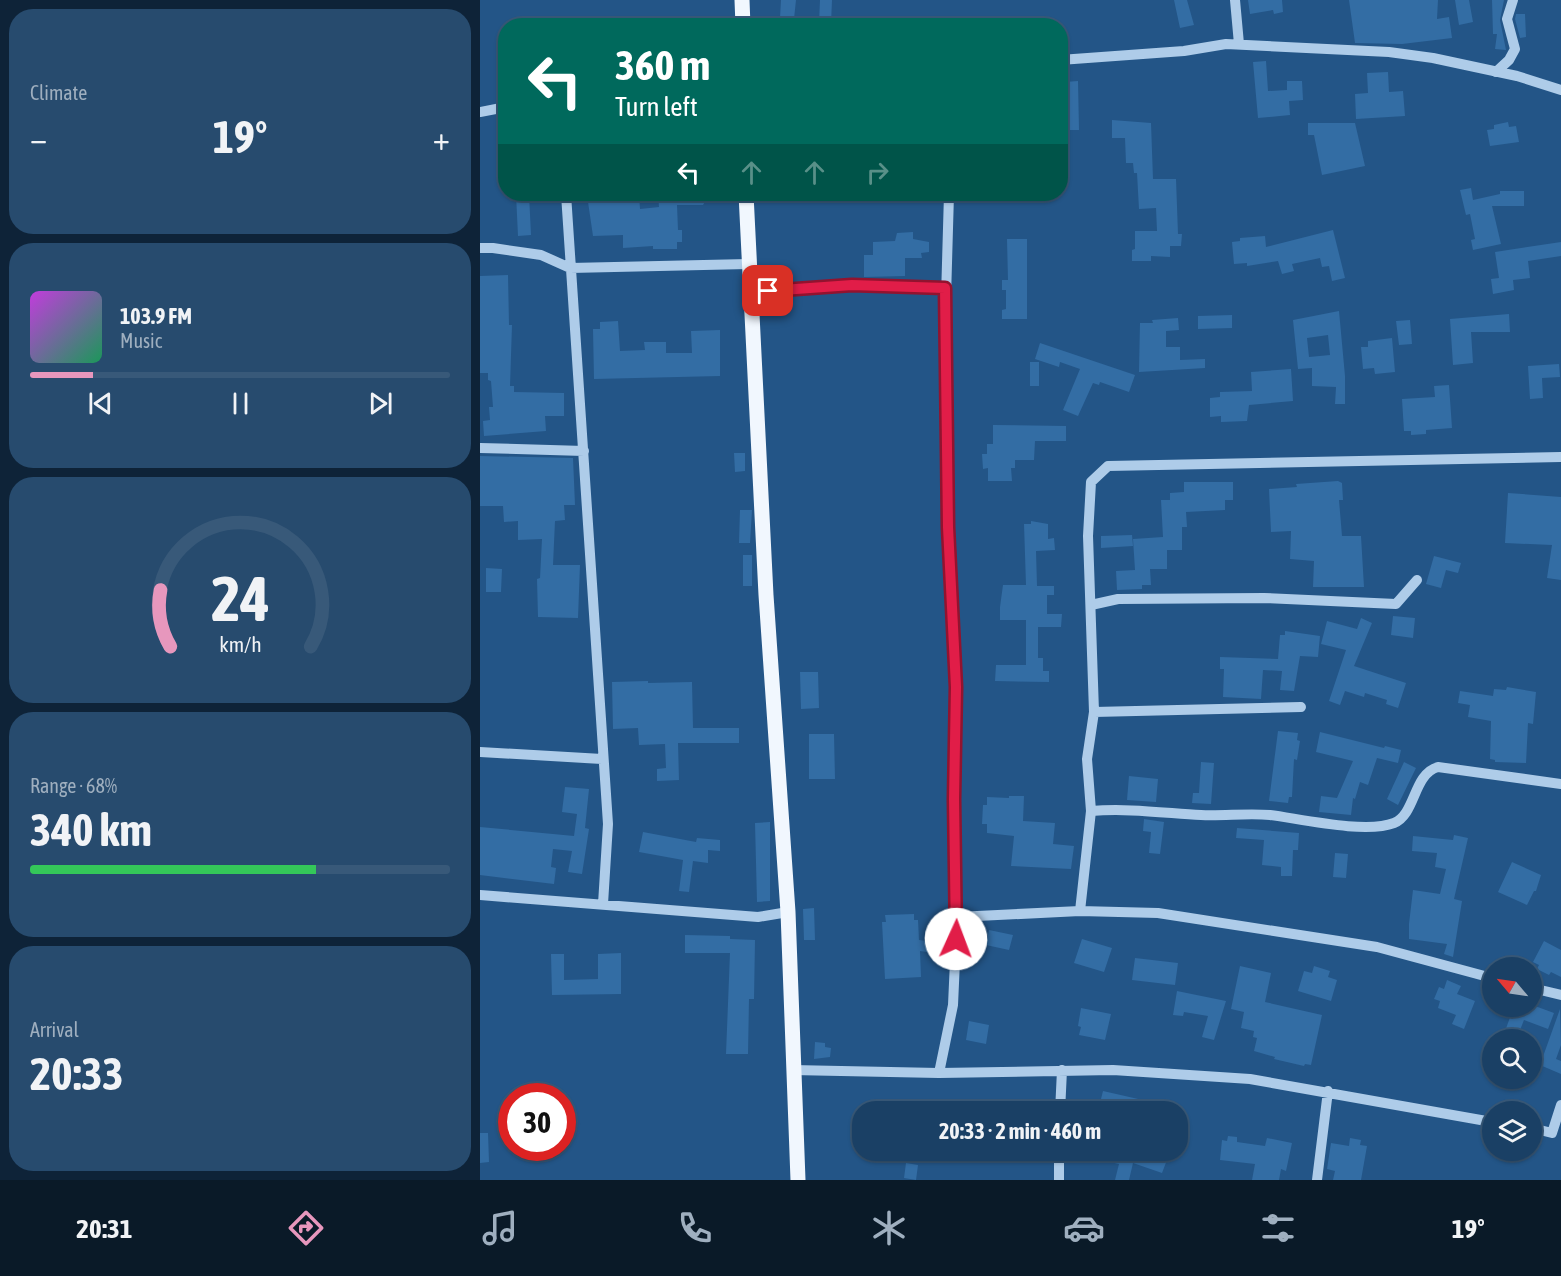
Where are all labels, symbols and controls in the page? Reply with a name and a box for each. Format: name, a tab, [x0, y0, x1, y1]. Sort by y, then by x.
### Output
text: 360 m	[615, 41, 710, 89]
icon: left	[516, 42, 594, 120]
text: Climate	[30, 81, 87, 104]
text: Turn left	[615, 91, 698, 122]
text: 19°	[213, 111, 267, 163]
text: −	[30, 119, 47, 157]
text: +	[433, 119, 450, 157]
icon: left	[672, 156, 705, 189]
icon: ahead	[735, 156, 768, 189]
icon: ahead	[798, 156, 831, 189]
icon: right	[861, 156, 894, 189]
pin	[742, 265, 793, 316]
icon: arrive	[751, 274, 784, 307]
text: 103.9 FM	[120, 303, 192, 329]
text: Music	[120, 329, 162, 352]
icon: previous	[84, 387, 117, 420]
icon: pause	[224, 387, 257, 420]
icon: next	[364, 387, 397, 420]
text: 24	[211, 563, 269, 634]
text: km/h	[219, 632, 261, 657]
text: Range · 68%	[30, 774, 117, 797]
text: 340 km	[30, 804, 152, 856]
position arrow	[924, 907, 988, 971]
north arrow	[1482, 957, 1542, 1017]
map controls	[1482, 957, 1542, 1161]
text: Arrival	[30, 1018, 79, 1041]
button: search	[1482, 1029, 1542, 1089]
text: 20:33	[30, 1048, 124, 1100]
speed limit sign: 30	[498, 1083, 576, 1161]
button: layers	[1482, 1101, 1542, 1161]
text: 20:33 · 2 min · 460 m	[939, 1118, 1101, 1144]
icon: directions	[285, 1207, 327, 1249]
icon: music	[479, 1207, 521, 1249]
icon: phone	[674, 1207, 716, 1249]
icon: climate	[868, 1207, 910, 1249]
icon: car	[1063, 1207, 1105, 1249]
icon: filters	[1257, 1207, 1299, 1249]
text: 20:31	[76, 1213, 132, 1244]
text: 19°	[1452, 1213, 1485, 1244]

